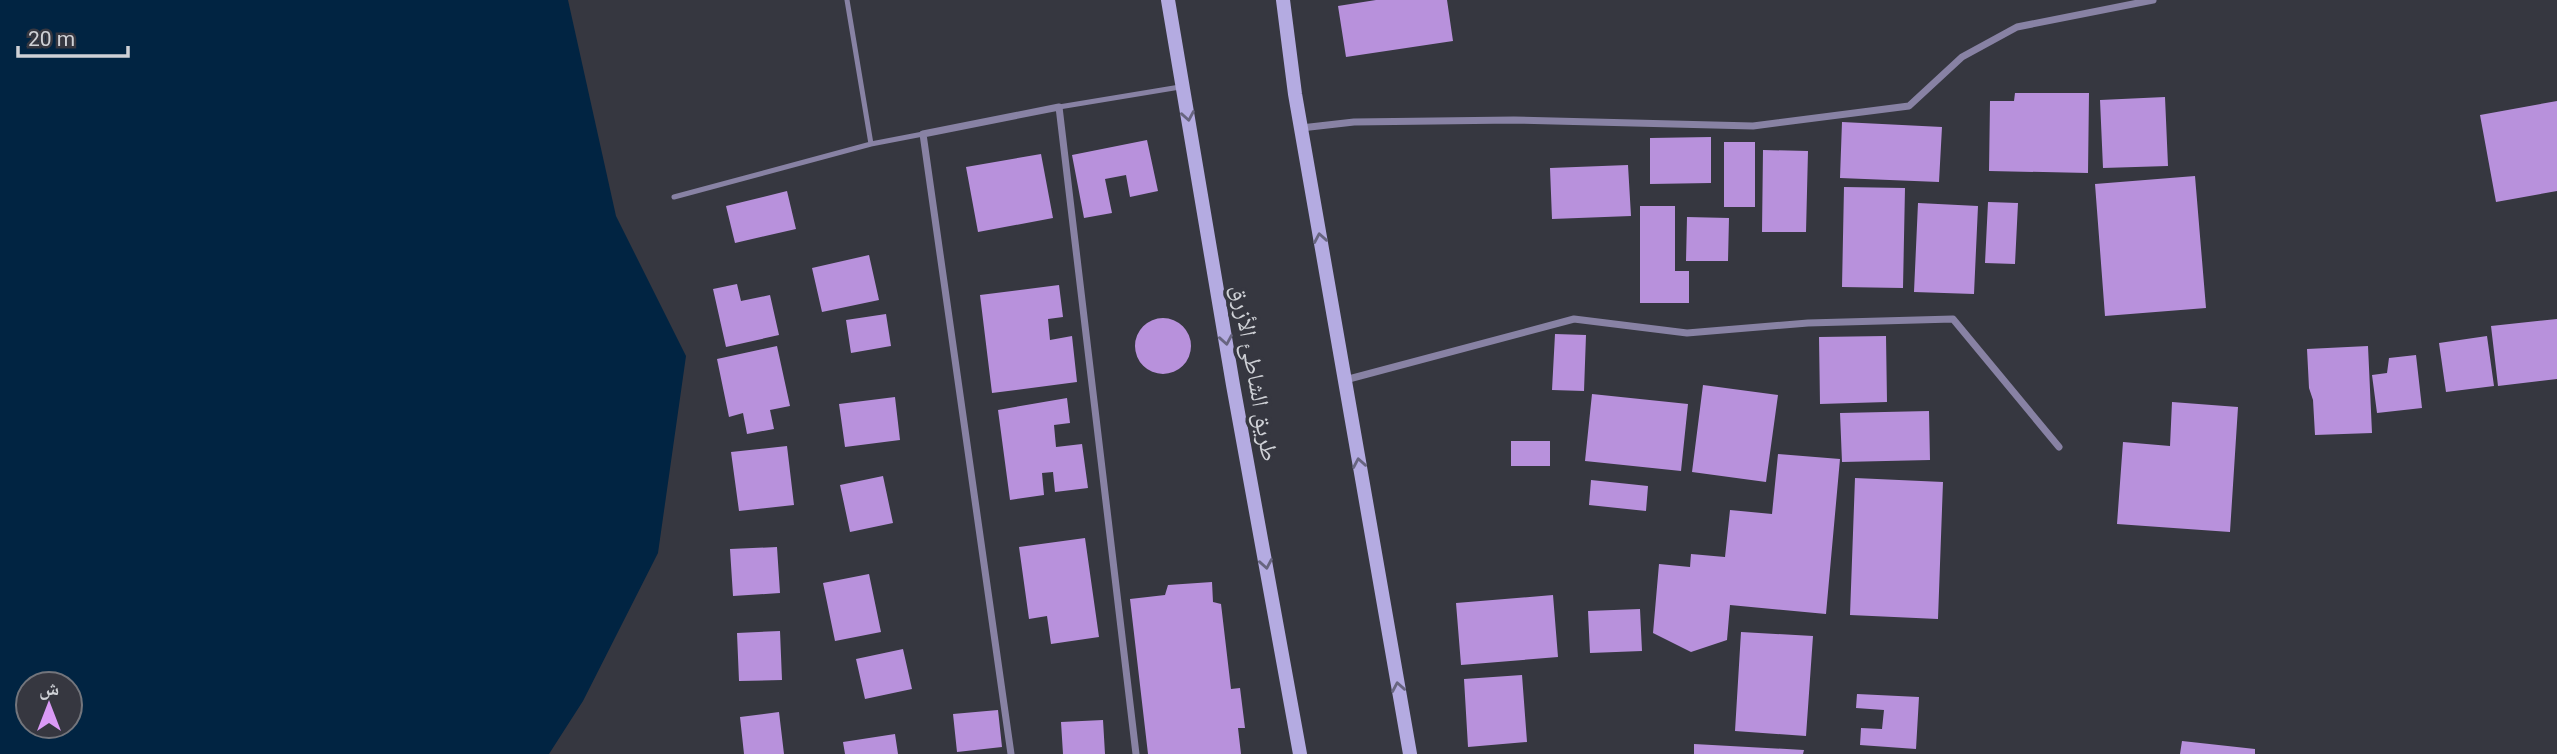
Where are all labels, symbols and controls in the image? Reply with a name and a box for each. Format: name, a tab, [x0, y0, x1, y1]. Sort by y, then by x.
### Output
scale bar	[18, 14, 128, 58]
text: 20 m	[28, 27, 75, 51]
one-way arrow	[1180, 110, 1195, 122]
one-way arrow	[1313, 233, 1328, 244]
street label: طريق الشاطئ الأزرق	[1226, 283, 1284, 463]
one-way arrow	[1218, 334, 1233, 346]
one-way arrow	[1353, 457, 1368, 469]
one-way arrow	[1258, 558, 1273, 570]
north arrow	[14, 670, 84, 740]
text: ش	[39, 677, 59, 700]
one-way arrow	[1391, 681, 1406, 693]

